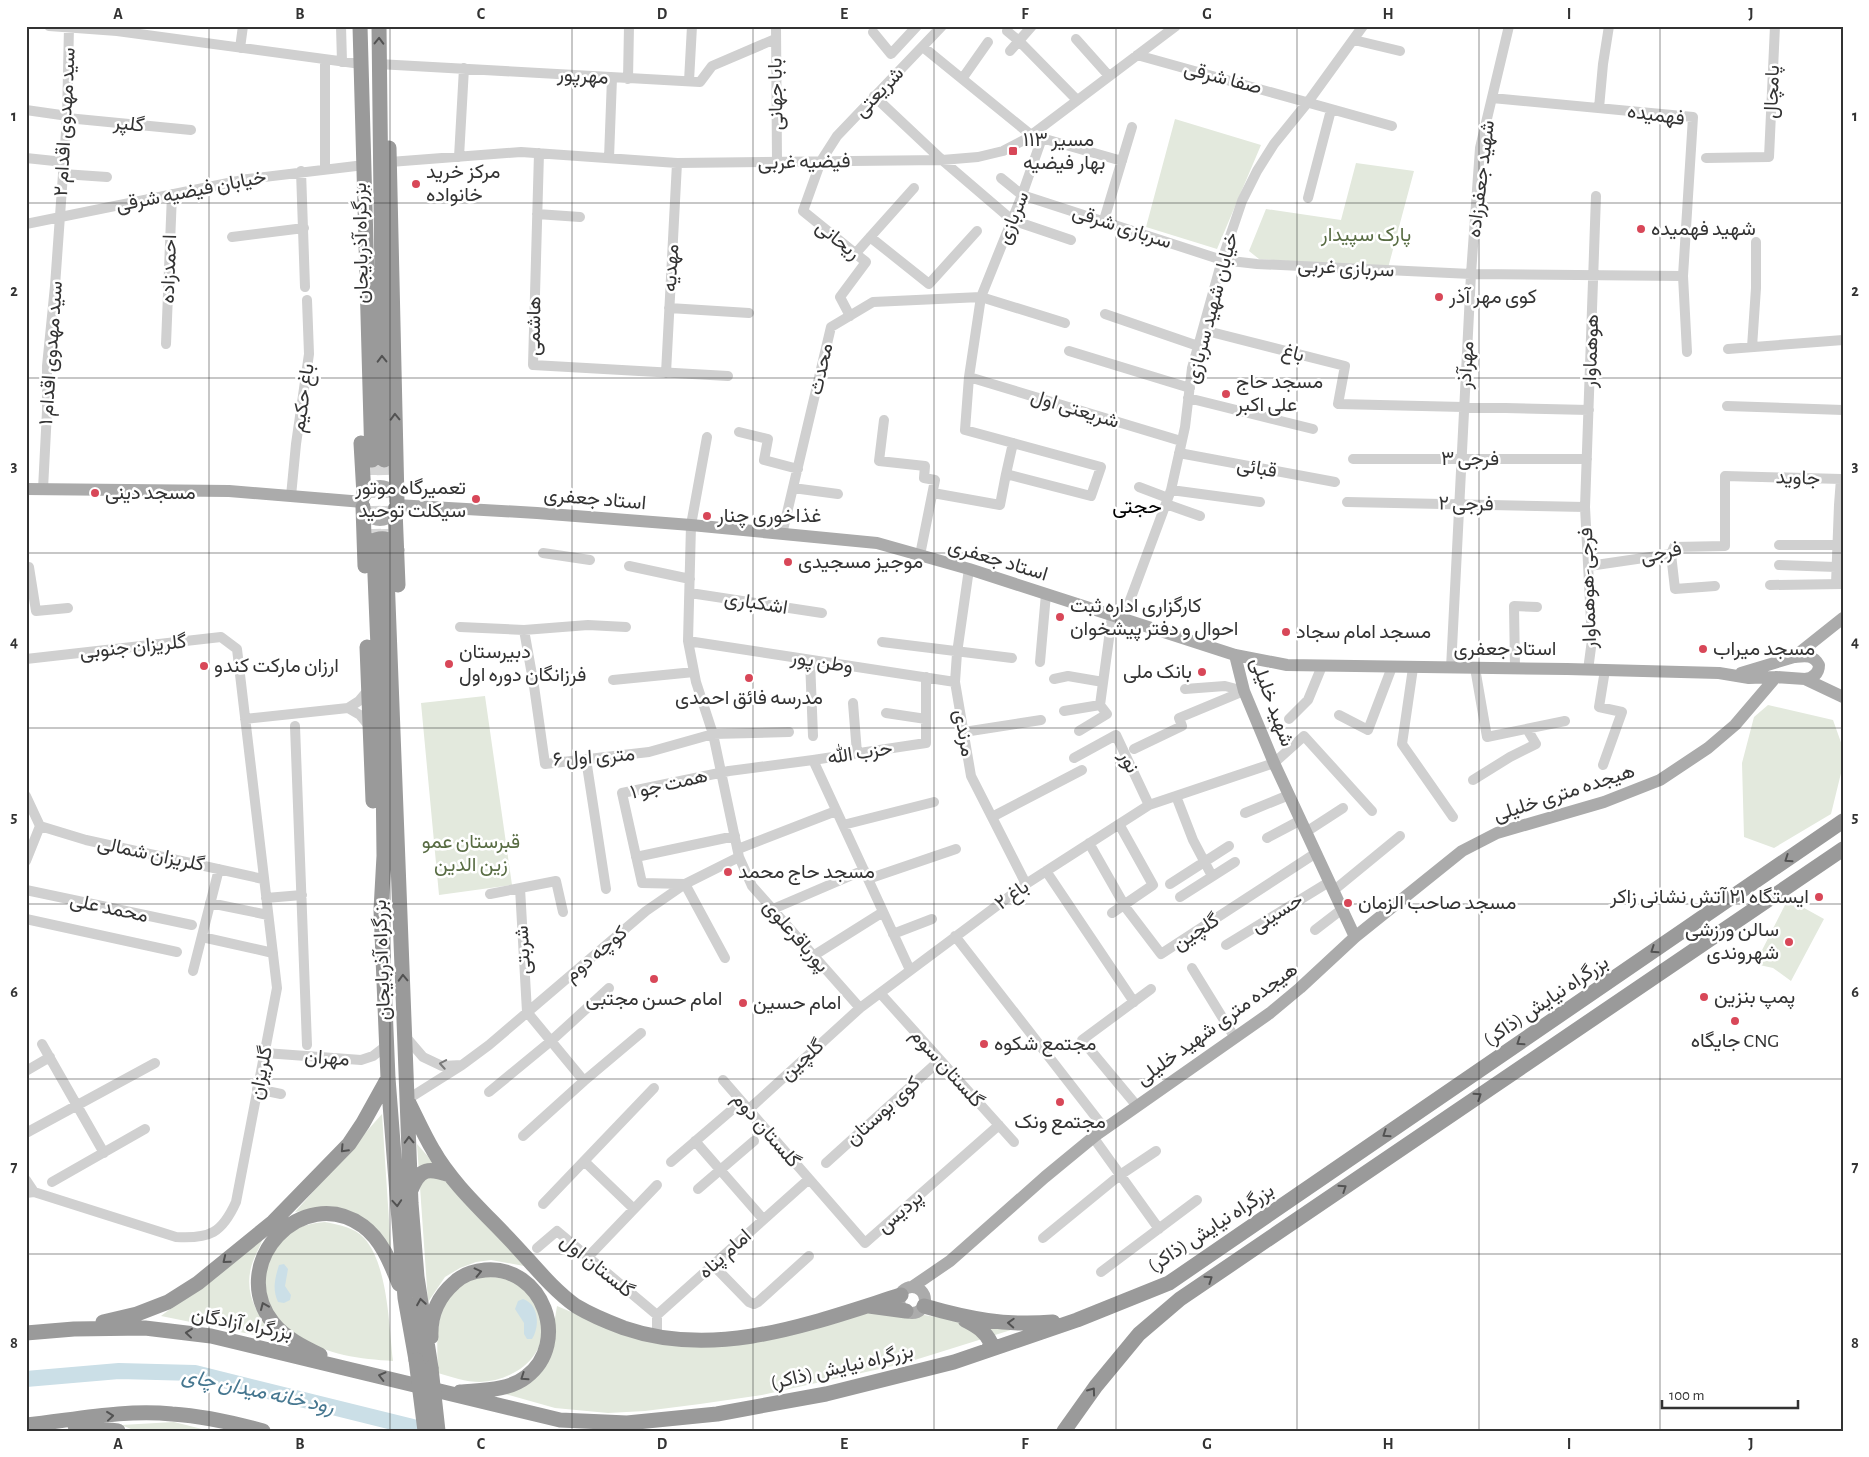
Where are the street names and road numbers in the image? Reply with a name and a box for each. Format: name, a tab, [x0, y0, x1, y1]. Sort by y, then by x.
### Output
street label: سید مهدوی اقدام ۲	[51, 47, 81, 197]
street label: بابا جهانی	[765, 57, 789, 131]
street label: صفا شرقی	[1182, 58, 1264, 100]
street label: شریعتی	[851, 63, 909, 122]
street label: مهرپور	[555, 64, 609, 91]
street label: پامچال	[1761, 65, 1786, 119]
street label: فهمیده	[1626, 101, 1686, 131]
street label: گلپر	[111, 112, 146, 139]
street label: شهید جعفرزاده	[1464, 119, 1500, 239]
street label: فیضیه غربی	[757, 151, 851, 175]
street label: خیابان فیضیه شرقی	[114, 167, 268, 217]
street label: بزرگراه آذربایجان	[349, 182, 374, 304]
street label: سربازی	[993, 189, 1034, 248]
street label: سربازی شرقی	[1069, 202, 1174, 254]
street label: ریحانی	[811, 216, 864, 265]
street label: خیابان شهید سربازی	[1182, 230, 1244, 386]
street label: احمدزاده	[158, 234, 182, 304]
street label: مهدیه	[660, 244, 684, 293]
street label: سربازی غربی	[1297, 255, 1395, 283]
street label: سید مهدوی اقدام ۱	[36, 280, 68, 426]
street label: هاشمی	[523, 296, 546, 356]
street label: هوهماوار	[1580, 314, 1604, 389]
street label: مهرآذر	[1454, 340, 1479, 391]
street label: محدث	[805, 341, 837, 397]
street label: باغ	[1279, 341, 1306, 368]
street label: باغ حکیم	[288, 362, 321, 434]
street label: شریعتی اول	[1028, 386, 1121, 434]
street label: فرجی ۳	[1441, 449, 1499, 471]
street label: قبائی	[1235, 455, 1279, 482]
street label: جاوید	[1775, 467, 1821, 491]
street label: استاد جعفری	[543, 485, 647, 515]
street label: فرجی ۲	[1438, 494, 1494, 516]
street label: فرجی-هوهماوار	[1576, 527, 1602, 650]
street label: استاد جعفری	[945, 535, 1050, 587]
street label: فرجی	[1638, 539, 1684, 569]
street label: اشکباری	[723, 588, 789, 620]
street label: گلریزان جنوبی	[79, 631, 188, 665]
street label: استاد جعفری	[1454, 639, 1556, 661]
street label: وطن پور	[788, 647, 855, 680]
street label: شهید خلیلی	[1245, 655, 1297, 750]
street label: مرندی	[948, 708, 978, 758]
street label: حزب الله	[826, 735, 894, 770]
street label: ۶ متری اول	[552, 744, 636, 772]
street label: نور	[1113, 747, 1143, 777]
street label: هیجده متری خلیلی	[1491, 761, 1638, 827]
street label: همت جو ۱	[628, 765, 710, 805]
street label: گلریزان شمالی	[95, 833, 206, 877]
street label: باغ ۲	[991, 876, 1034, 916]
street label: حسینی	[1247, 889, 1307, 938]
street label: محمد علی	[68, 890, 150, 927]
street label: پورباقرعلوی	[757, 896, 833, 978]
street label: بزرگراه آذربایجان	[369, 899, 396, 1021]
street label: گلچین	[1169, 910, 1225, 957]
street label: کوچه دوم	[561, 922, 633, 988]
street label: شربتی	[512, 925, 536, 975]
street label: بزرگراه نیایش (ذاکر)	[1480, 952, 1613, 1052]
street label: هیجده متری شهید خلیلی	[1133, 959, 1303, 1091]
street label: گلستان سوم	[905, 1025, 987, 1113]
street label: گلچین	[776, 1035, 830, 1087]
street label: گلریزان	[246, 1044, 278, 1102]
street label: مهران	[304, 1046, 350, 1072]
street label: کوی بوستان	[842, 1073, 925, 1151]
street label: گلستان دوم	[727, 1089, 804, 1173]
street label: بزرگراه نیایش (ذاکر)	[1144, 1180, 1279, 1278]
street label: پردیس	[873, 1187, 929, 1239]
street label: امام پناه	[695, 1225, 757, 1285]
street label: گلستان اول	[555, 1230, 638, 1303]
street label: بزرگراه آزادگان	[189, 1303, 294, 1346]
street label: بزرگراه نیایش (ذاکر)	[769, 1341, 916, 1395]

